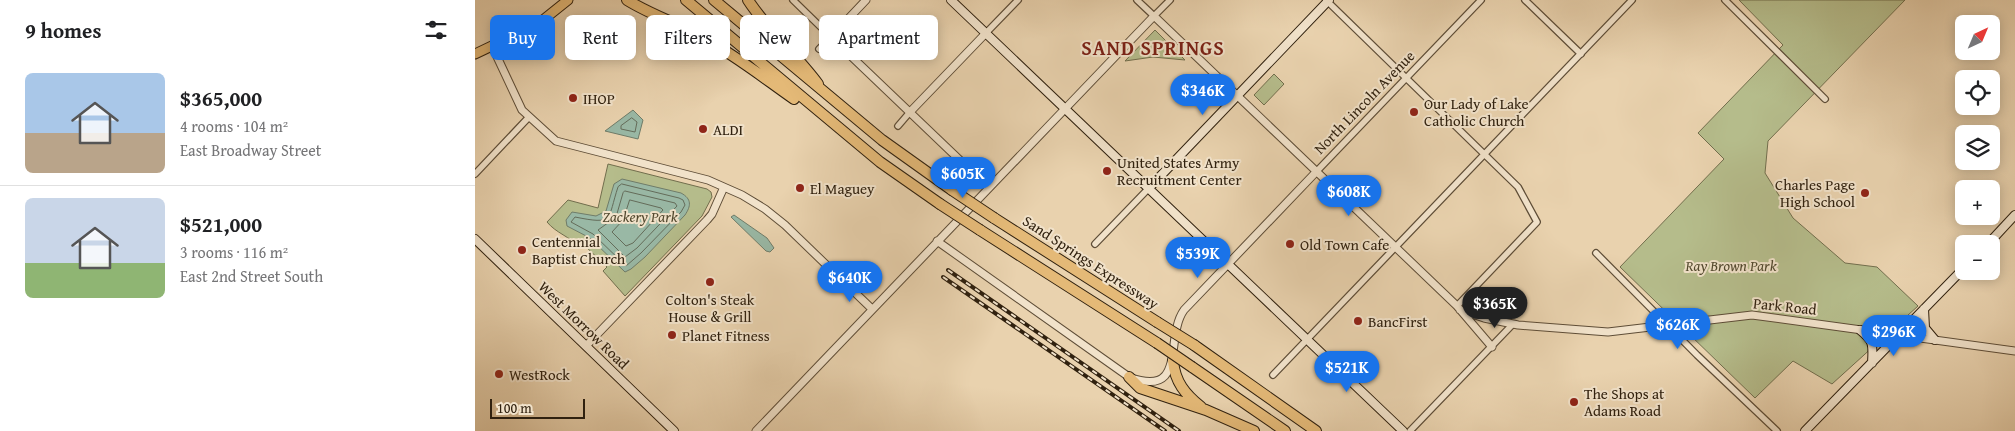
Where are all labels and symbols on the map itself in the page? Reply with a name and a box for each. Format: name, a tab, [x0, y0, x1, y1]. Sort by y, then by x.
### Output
north arrow	[1955, 15, 2000, 60]
district label: SAND SPRINGS	[1081, 33, 1225, 62]
street label: North Lincoln Avenue	[1309, 45, 1419, 159]
pin: $346K	[1168, 74, 1238, 116]
place label: IHOP	[583, 88, 615, 109]
marker: IHOP	[567, 92, 579, 104]
place label: Our Lady of Lake Catholic Church	[1424, 93, 1528, 131]
marker: Our Lady of Lake Catholic Church	[1408, 106, 1420, 118]
place label: ALDI	[713, 119, 743, 140]
marker: ALDI	[697, 123, 709, 135]
place label: United States Army Recruitment Center	[1117, 152, 1242, 190]
pin: $605K	[928, 156, 998, 199]
marker: United States Army Recruitment Center	[1101, 165, 1113, 177]
pin: $608K	[1314, 174, 1384, 217]
place label: Charles Page High School	[1775, 174, 1855, 212]
place label: El Maguey	[810, 178, 875, 199]
marker: El Maguey	[794, 182, 806, 194]
marker: Charles Page High School	[1859, 187, 1871, 199]
park label: Zackery Park	[602, 206, 678, 227]
street label: Sand Springs Expressway	[1019, 210, 1164, 314]
place label: Centennial Baptist Church	[532, 231, 626, 269]
place label: Old Town Cafe	[1300, 234, 1389, 255]
pin: $539K	[1163, 236, 1233, 279]
marker: Old Town Cafe	[1284, 238, 1296, 250]
marker: Centennial Baptist Church	[516, 244, 528, 256]
park label: Ray Brown Park	[1684, 255, 1777, 276]
pin: $640K	[815, 260, 885, 303]
street label: West Morrow Road	[534, 276, 634, 374]
marker: Colton's Steak House & Grill	[704, 276, 716, 288]
pin: $365K	[1460, 286, 1530, 329]
place label: Colton's Steak House & Grill	[666, 289, 755, 327]
street label: Park Road	[1752, 292, 1818, 320]
pin: $626K	[1643, 308, 1713, 350]
place label: BancFirst	[1368, 311, 1428, 332]
pin: $296K	[1859, 314, 1929, 357]
marker: BancFirst	[1352, 315, 1364, 327]
place label: Planet Fitness	[682, 325, 770, 346]
marker: Planet Fitness	[666, 329, 678, 341]
pin: $521K	[1312, 350, 1382, 393]
place label: WestRock	[509, 364, 570, 385]
marker: WestRock	[493, 368, 505, 380]
place label: The Shops at Adams Road	[1584, 383, 1665, 421]
scale bar	[490, 396, 585, 419]
marker: The Shops at Adams Road	[1568, 396, 1580, 408]

